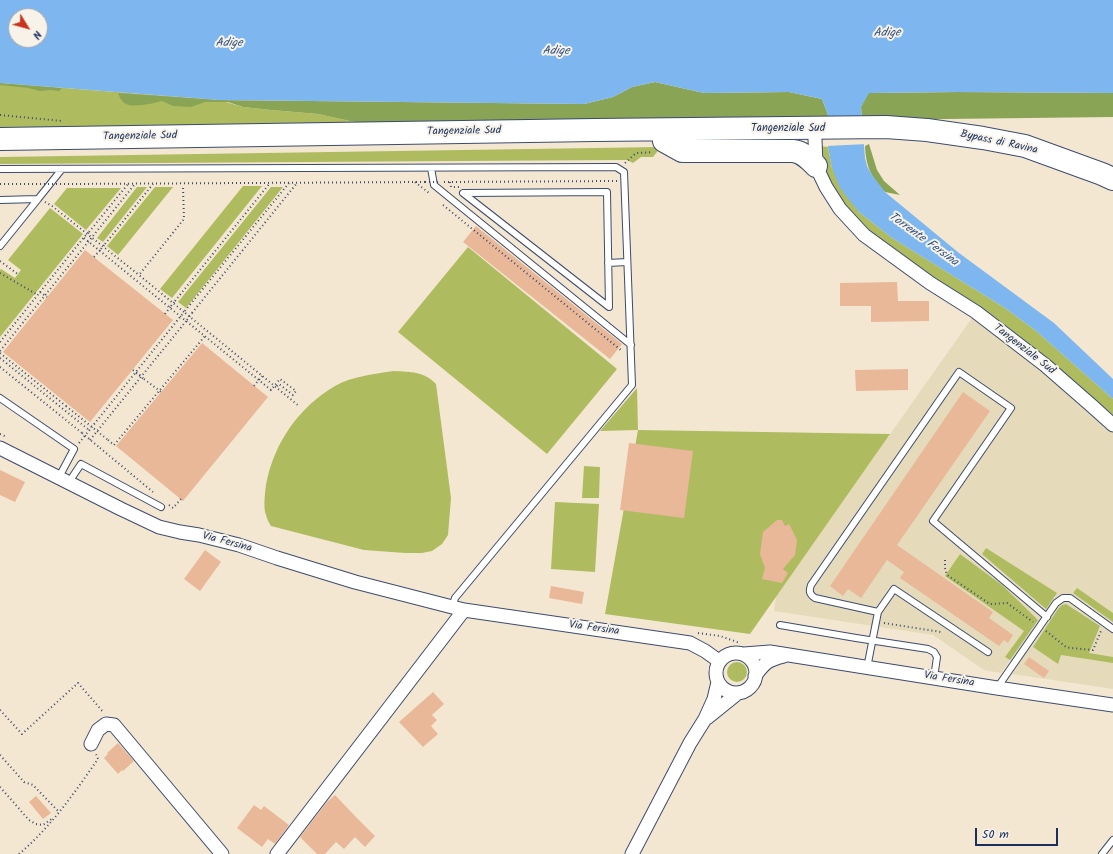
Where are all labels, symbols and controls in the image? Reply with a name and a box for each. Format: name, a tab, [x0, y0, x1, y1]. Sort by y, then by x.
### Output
north arrow	[8, 8, 48, 48]
text: N	[28, 26, 46, 43]
water label: Adige	[873, 27, 901, 41]
water label: Adige	[215, 37, 243, 51]
water label: Adige	[542, 45, 570, 59]
street label: Tangenziale Sud	[751, 122, 825, 136]
street label: Tangenziale Sud	[427, 125, 501, 139]
street label: Bypass di Ravina	[959, 128, 1039, 158]
street label: Tangenziale Sud	[103, 130, 177, 144]
water label: Torrente Fersina	[886, 210, 960, 270]
street label: Tangenziale Sud	[991, 322, 1057, 378]
street label: Via Fersina	[201, 530, 253, 556]
street label: Via Fersina	[568, 619, 620, 639]
street label: Via Fersina	[923, 670, 975, 690]
scale bar	[977, 820, 1060, 846]
text: 50 m	[982, 825, 1009, 844]

